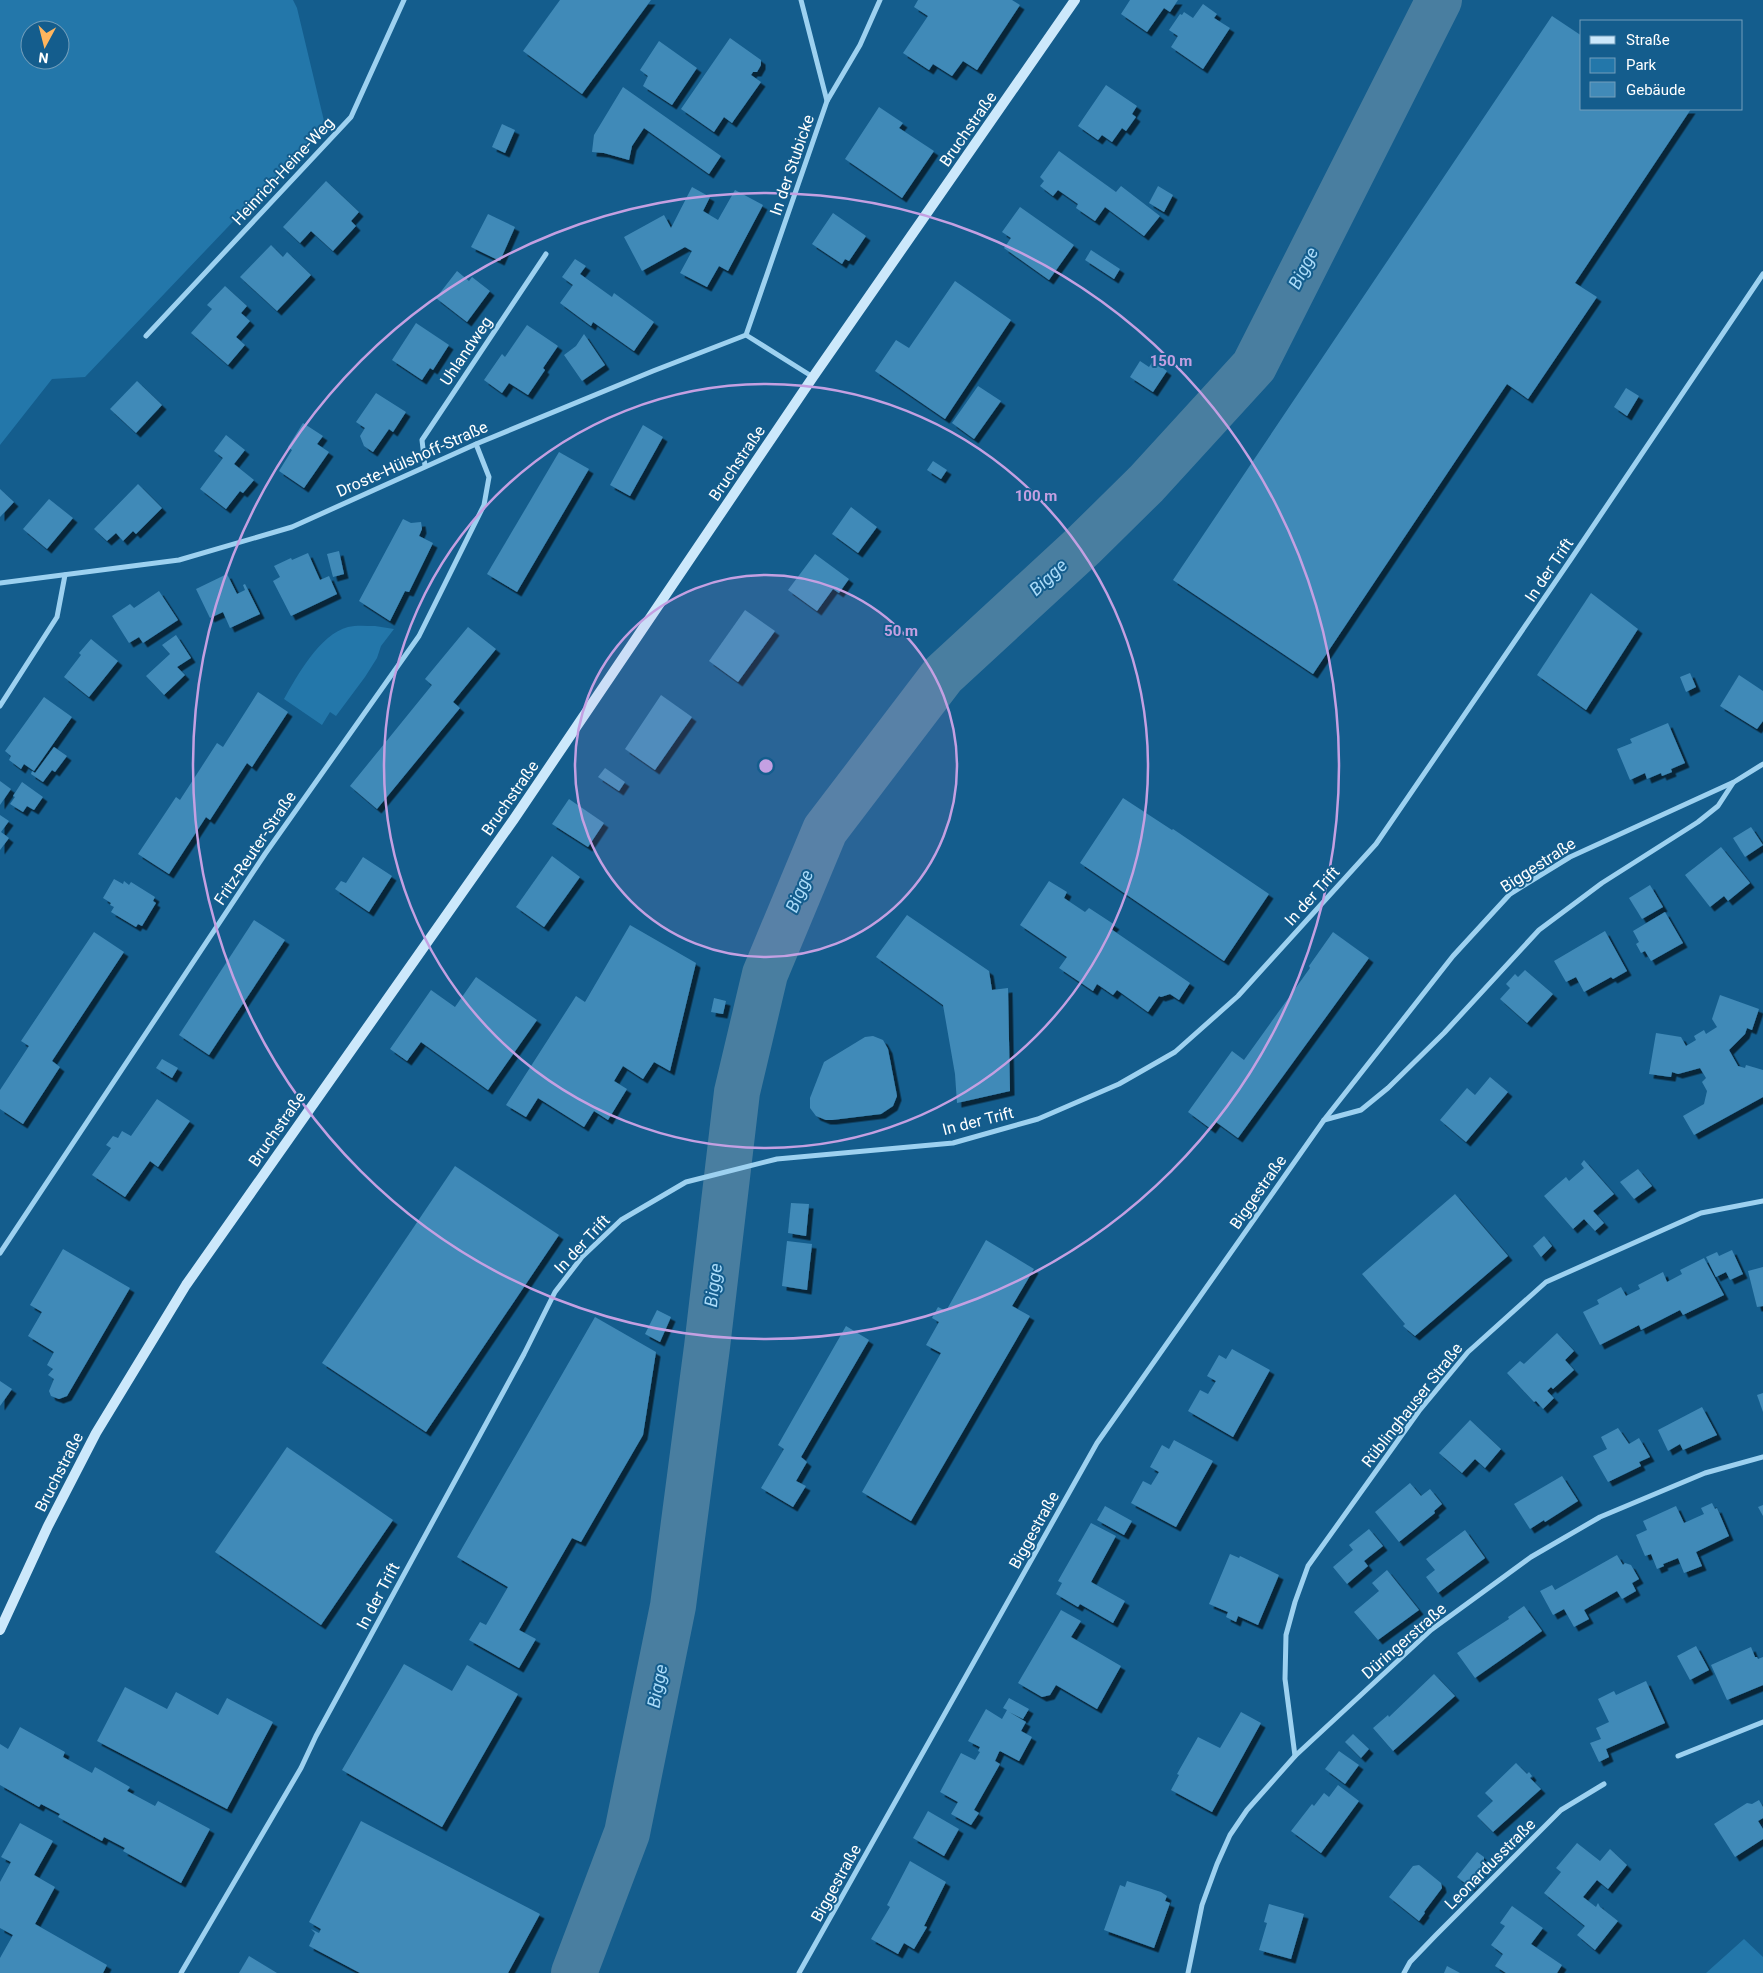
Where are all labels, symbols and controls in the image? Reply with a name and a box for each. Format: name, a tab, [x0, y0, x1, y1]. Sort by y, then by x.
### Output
north arrow	[20, 20, 70, 70]
legend	[1580, 20, 1743, 110]
text: Straße	[1626, 31, 1670, 49]
text: N	[38, 49, 49, 66]
text: Park	[1626, 56, 1657, 74]
text: Gebäude	[1626, 81, 1685, 99]
street label: Bruchstraße	[935, 88, 1001, 170]
street label: In der Stubicke	[766, 112, 818, 218]
street label: Heinrich-Heine-Weg	[228, 113, 338, 229]
water label: Bigge	[1284, 244, 1322, 292]
street label: Uhlandweg	[436, 313, 496, 389]
text: 150 m	[1150, 352, 1192, 370]
street label: Droste-Hülshoff-Straße	[333, 417, 491, 501]
street label: Bruchstraße	[705, 422, 769, 504]
text: 100 m	[1015, 487, 1057, 505]
street label: In der Trift	[1521, 535, 1577, 605]
water label: Bigge	[1025, 554, 1071, 600]
text: 50 m	[884, 622, 918, 640]
street label: Bruchstraße	[477, 757, 543, 839]
centre of rings	[757, 757, 775, 775]
street label: Fritz-Reuter-Straße	[210, 788, 300, 908]
street label: Biggestraße	[1497, 834, 1579, 896]
street label: In der Trift	[1281, 863, 1343, 929]
water label: Bigge	[781, 867, 817, 915]
street label: Bruchstraße	[244, 1088, 310, 1170]
street label: In der Trift	[940, 1103, 1016, 1139]
street label: Biggestraße	[1226, 1151, 1290, 1233]
street label: In der Trift	[550, 1211, 614, 1277]
water label: Bigge	[700, 1262, 726, 1308]
street label: Rüblinghauser Straße	[1358, 1339, 1466, 1471]
street label: Bruchstraße	[31, 1429, 87, 1515]
street label: Biggestraße	[1005, 1488, 1063, 1572]
street label: In der Trift	[353, 1559, 403, 1633]
street label: Düringerstraße	[1358, 1599, 1450, 1683]
water label: Bigge	[642, 1662, 672, 1710]
street label: Leonardusstraße	[1441, 1815, 1539, 1913]
street label: Biggestraße	[807, 1841, 865, 1925]

